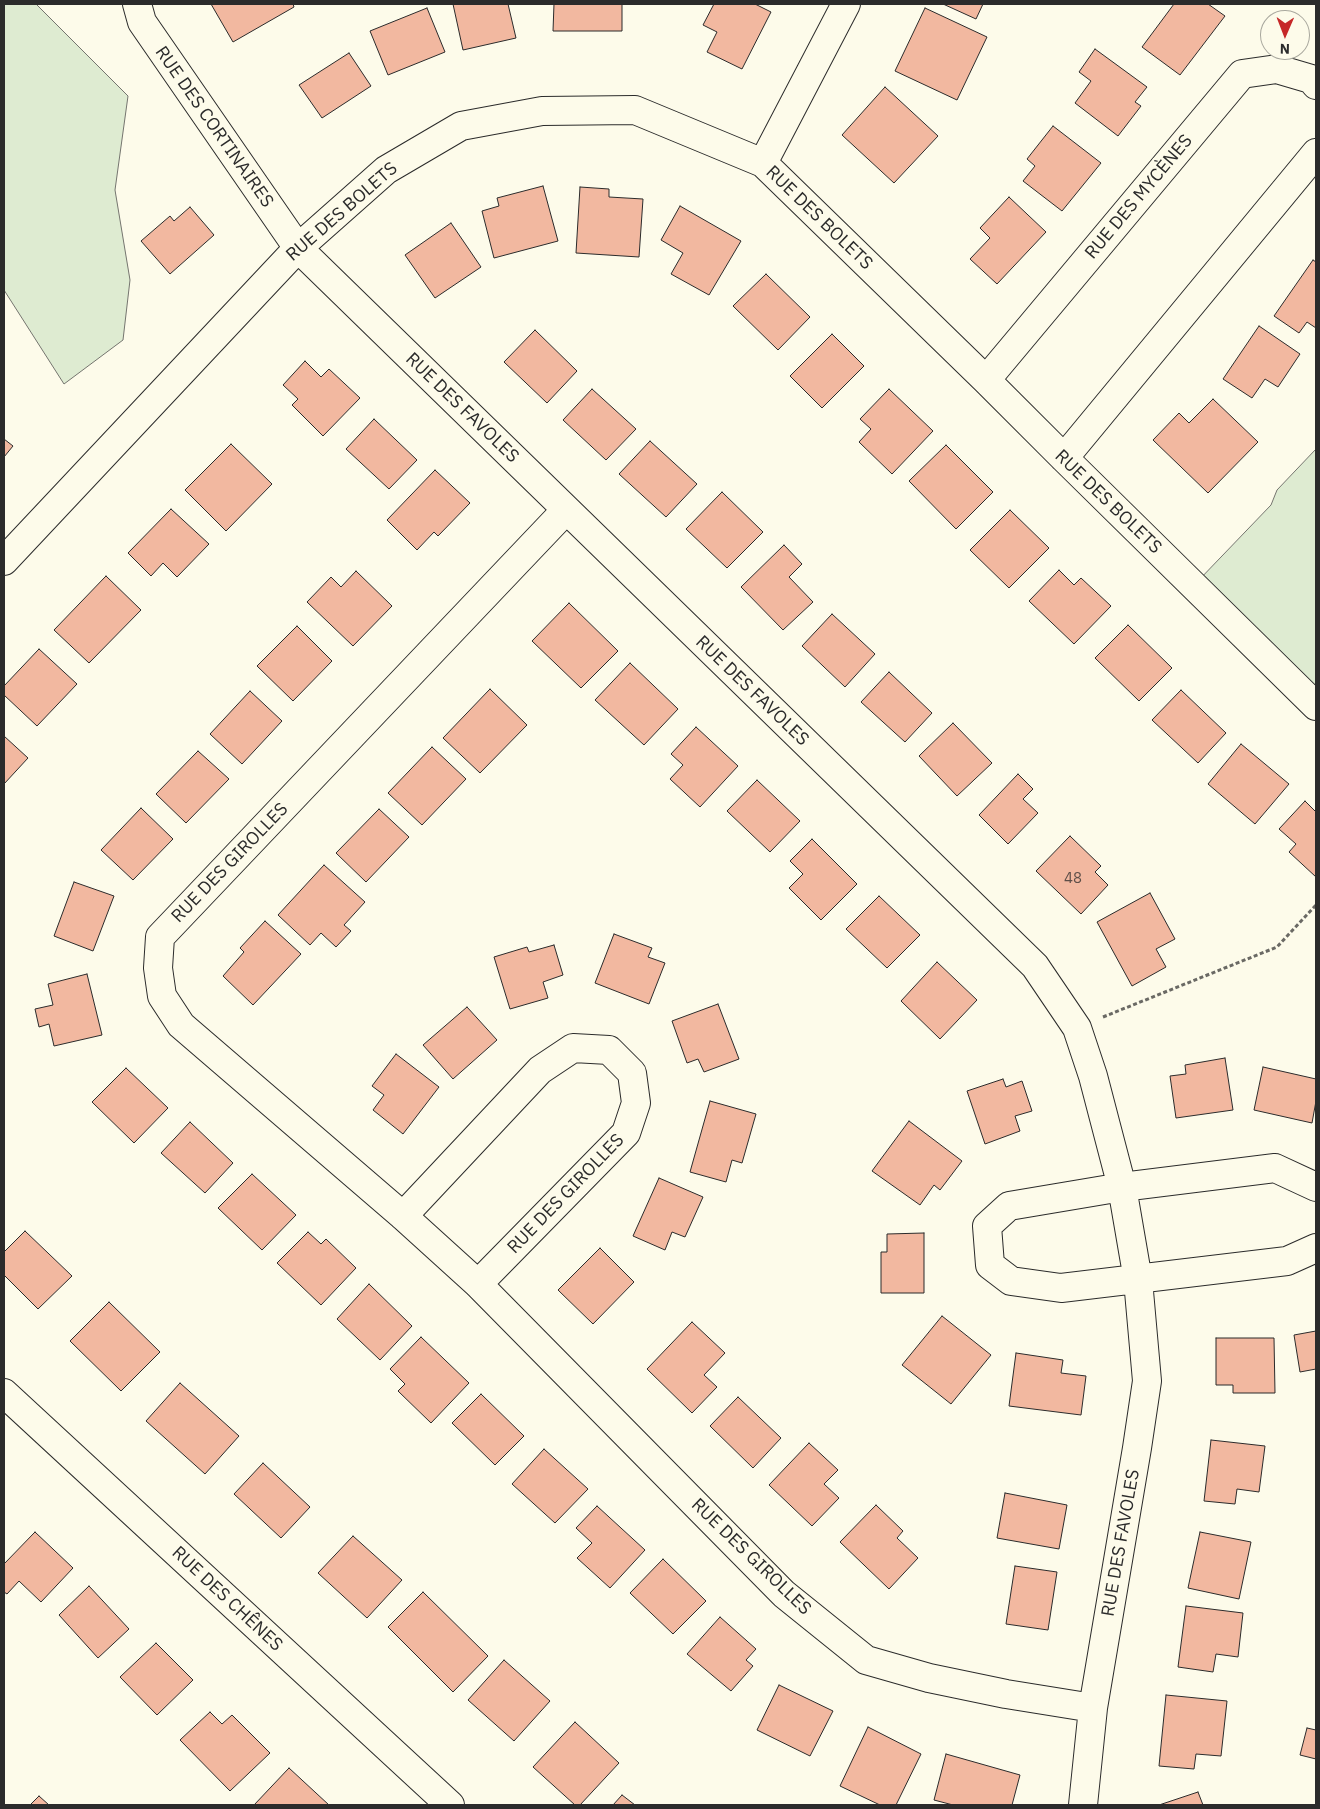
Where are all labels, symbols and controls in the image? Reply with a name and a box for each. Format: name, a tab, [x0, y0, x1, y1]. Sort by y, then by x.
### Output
north arrow	[1260, 10, 1310, 60]
text: N	[1280, 40, 1290, 58]
street label: RUE DES CORTINAIRES	[150, 42, 278, 212]
street label: RUE DES MYCÈNES	[1081, 130, 1197, 264]
street label: RUE DES BOLETS	[282, 158, 402, 266]
street label: RUE DES BOLETS	[761, 162, 877, 274]
street label: RUE DES FAVOLES	[401, 348, 523, 468]
street label: RUE DES BOLETS	[1050, 446, 1166, 558]
street label: RUE DES FAVOLES	[691, 631, 813, 751]
street label: RUE DES GIROLLES	[167, 799, 293, 927]
house number: 48	[1064, 870, 1082, 888]
street label: RUE DES GIROLLES	[503, 1130, 629, 1258]
street label: RUE DES FAVOLES	[1097, 1468, 1145, 1618]
street label: RUE DES GIROLLES	[687, 1494, 815, 1620]
street label: RUE DES CHÊNES	[167, 1542, 287, 1656]

